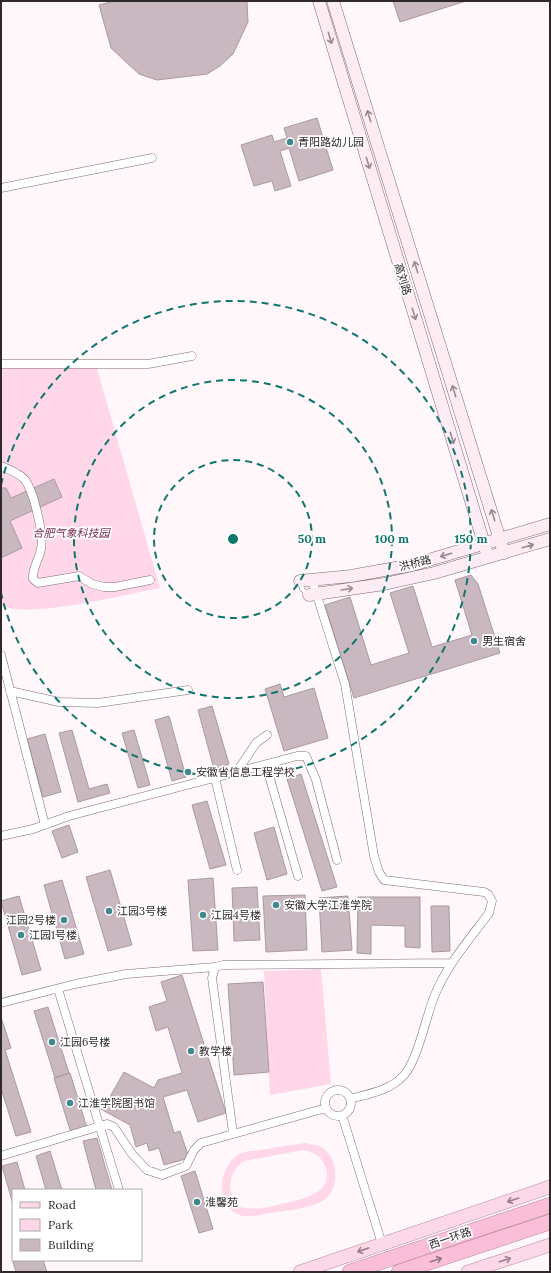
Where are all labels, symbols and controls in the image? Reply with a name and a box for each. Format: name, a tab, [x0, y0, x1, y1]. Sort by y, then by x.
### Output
one-way arrow	[327, 32, 334, 45]
one-way arrow	[365, 110, 372, 123]
place label: 青阳路幼儿园	[298, 135, 364, 149]
marker: 青阳路幼儿园	[285, 137, 295, 147]
one-way arrow	[365, 156, 372, 169]
street label: 高刘路	[391, 261, 415, 297]
one-way arrow	[412, 261, 419, 274]
one-way arrow	[411, 307, 418, 320]
one-way arrow	[450, 385, 457, 398]
one-way arrow	[449, 431, 456, 444]
one-way arrow	[489, 509, 496, 522]
park label: 合肥气象科技园	[33, 526, 111, 540]
text: 50 m	[298, 531, 326, 546]
text: 100 m	[375, 531, 409, 546]
text: 150 m	[454, 531, 488, 546]
centre of rings	[226, 532, 240, 546]
one-way arrow	[521, 542, 534, 549]
street label: 洪桥路	[397, 552, 433, 574]
one-way arrow	[439, 552, 452, 559]
one-way arrow	[340, 585, 353, 593]
place label: 男生宿舍	[482, 634, 526, 648]
marker: 男生宿舍	[469, 636, 479, 646]
place label: 安徽省信息工程学校	[196, 765, 295, 779]
marker: 安徽省信息工程学校	[183, 767, 193, 777]
place label: 安徽大学江淮学院	[284, 898, 372, 912]
marker: 安徽大学江淮学院	[271, 900, 281, 910]
place label: 江园3号楼	[117, 904, 167, 918]
marker: 江园3号楼	[104, 906, 114, 916]
place label: 江园4号楼	[211, 908, 261, 922]
marker: 江园4号楼	[198, 910, 208, 920]
place label: 江园2号楼	[6, 913, 56, 927]
marker: 江园2号楼	[59, 915, 69, 925]
place label: 江园1号楼	[29, 928, 77, 942]
marker: 江园1号楼	[16, 930, 26, 940]
place label: 江园6号楼	[60, 1035, 110, 1049]
marker: 江园6号楼	[47, 1037, 57, 1047]
place label: 教学楼	[199, 1044, 232, 1058]
marker: 教学楼	[186, 1046, 196, 1056]
place label: 江淮学院图书馆	[78, 1096, 155, 1110]
marker: 江淮学院图书馆	[65, 1098, 75, 1108]
legend	[12, 1189, 142, 1261]
place label: 淮馨苑	[205, 1195, 238, 1209]
one-way arrow	[507, 1196, 519, 1204]
text: Road	[48, 1197, 76, 1212]
marker: 淮馨苑	[192, 1197, 202, 1207]
text: Park	[48, 1217, 74, 1232]
street label: 西一环路	[427, 1224, 473, 1252]
text: Building	[48, 1237, 94, 1252]
one-way arrow	[358, 1247, 370, 1255]
one-way arrow	[430, 1256, 443, 1263]
one-way arrow	[499, 1256, 512, 1263]

